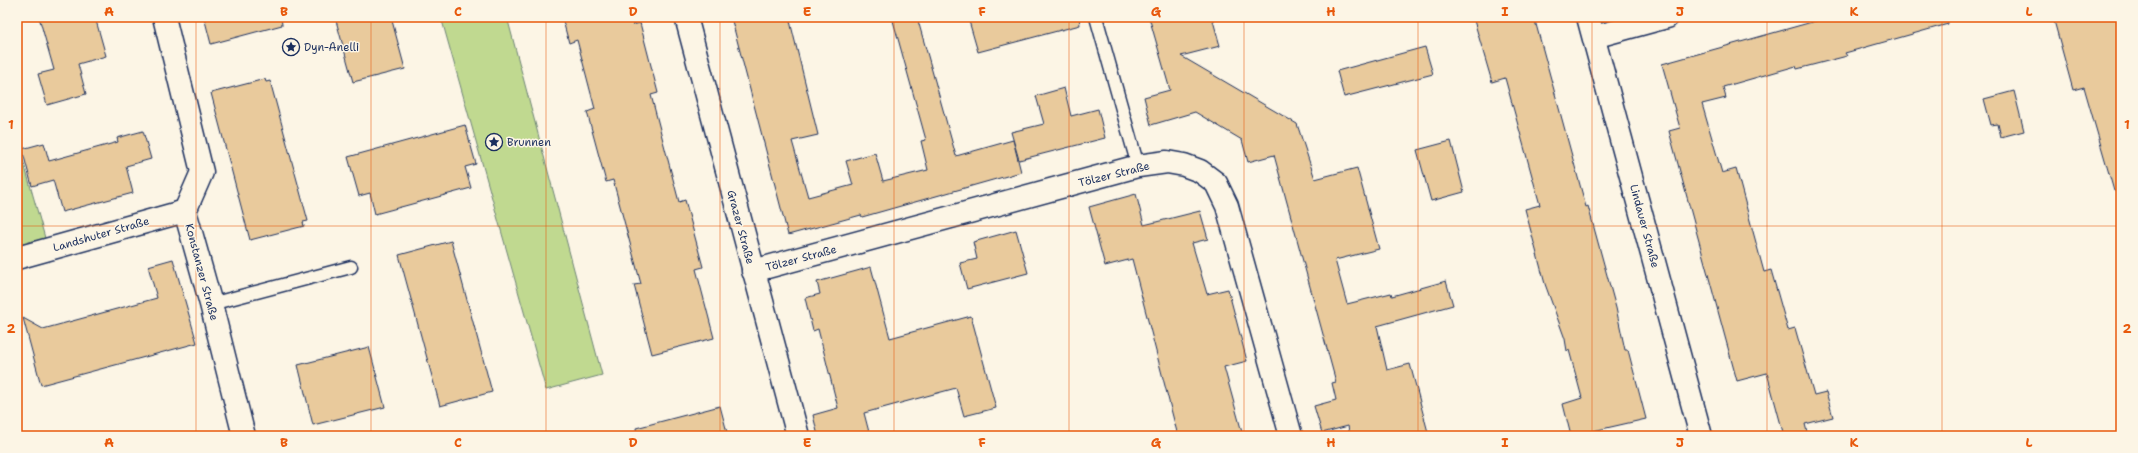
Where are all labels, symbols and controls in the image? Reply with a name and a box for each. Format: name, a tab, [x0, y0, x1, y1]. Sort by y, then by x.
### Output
text: A	[104, 3, 114, 20]
text: B	[280, 3, 288, 20]
text: C	[454, 3, 462, 20]
text: D	[628, 3, 638, 20]
text: E	[803, 3, 812, 20]
text: F	[978, 3, 986, 20]
text: G	[1151, 3, 1162, 20]
text: H	[1326, 3, 1336, 20]
text: I	[1501, 3, 1509, 20]
text: J	[1676, 3, 1684, 20]
text: K	[1850, 3, 1859, 20]
text: L	[2025, 3, 2033, 20]
place icon: Dyn-Anelli	[281, 37, 301, 57]
place label: Dyn-Anelli	[304, 40, 359, 55]
text: 1	[8, 116, 14, 133]
text: 1	[2124, 116, 2130, 133]
place icon: Brunnen	[484, 132, 504, 152]
place label: Brunnen	[507, 135, 551, 150]
street label: Tölzer Straße	[1077, 158, 1151, 191]
street label: Lindauer Straße	[1626, 183, 1663, 269]
street label: Grazer Straße	[723, 188, 758, 266]
street label: Landshuter Straße	[51, 214, 151, 255]
street label: Konstanzer Straße	[181, 222, 222, 322]
street label: Tölzer Straße	[764, 242, 838, 275]
text: 2	[6, 320, 16, 337]
text: 2	[2122, 320, 2132, 337]
text: A	[104, 434, 114, 451]
text: B	[280, 434, 288, 451]
text: C	[454, 434, 462, 451]
text: D	[628, 434, 638, 451]
text: E	[803, 434, 812, 451]
text: F	[978, 434, 986, 451]
text: G	[1151, 434, 1162, 451]
text: H	[1326, 434, 1336, 451]
text: I	[1501, 434, 1509, 451]
text: J	[1676, 434, 1684, 451]
text: K	[1850, 434, 1859, 451]
text: L	[2025, 434, 2033, 451]

